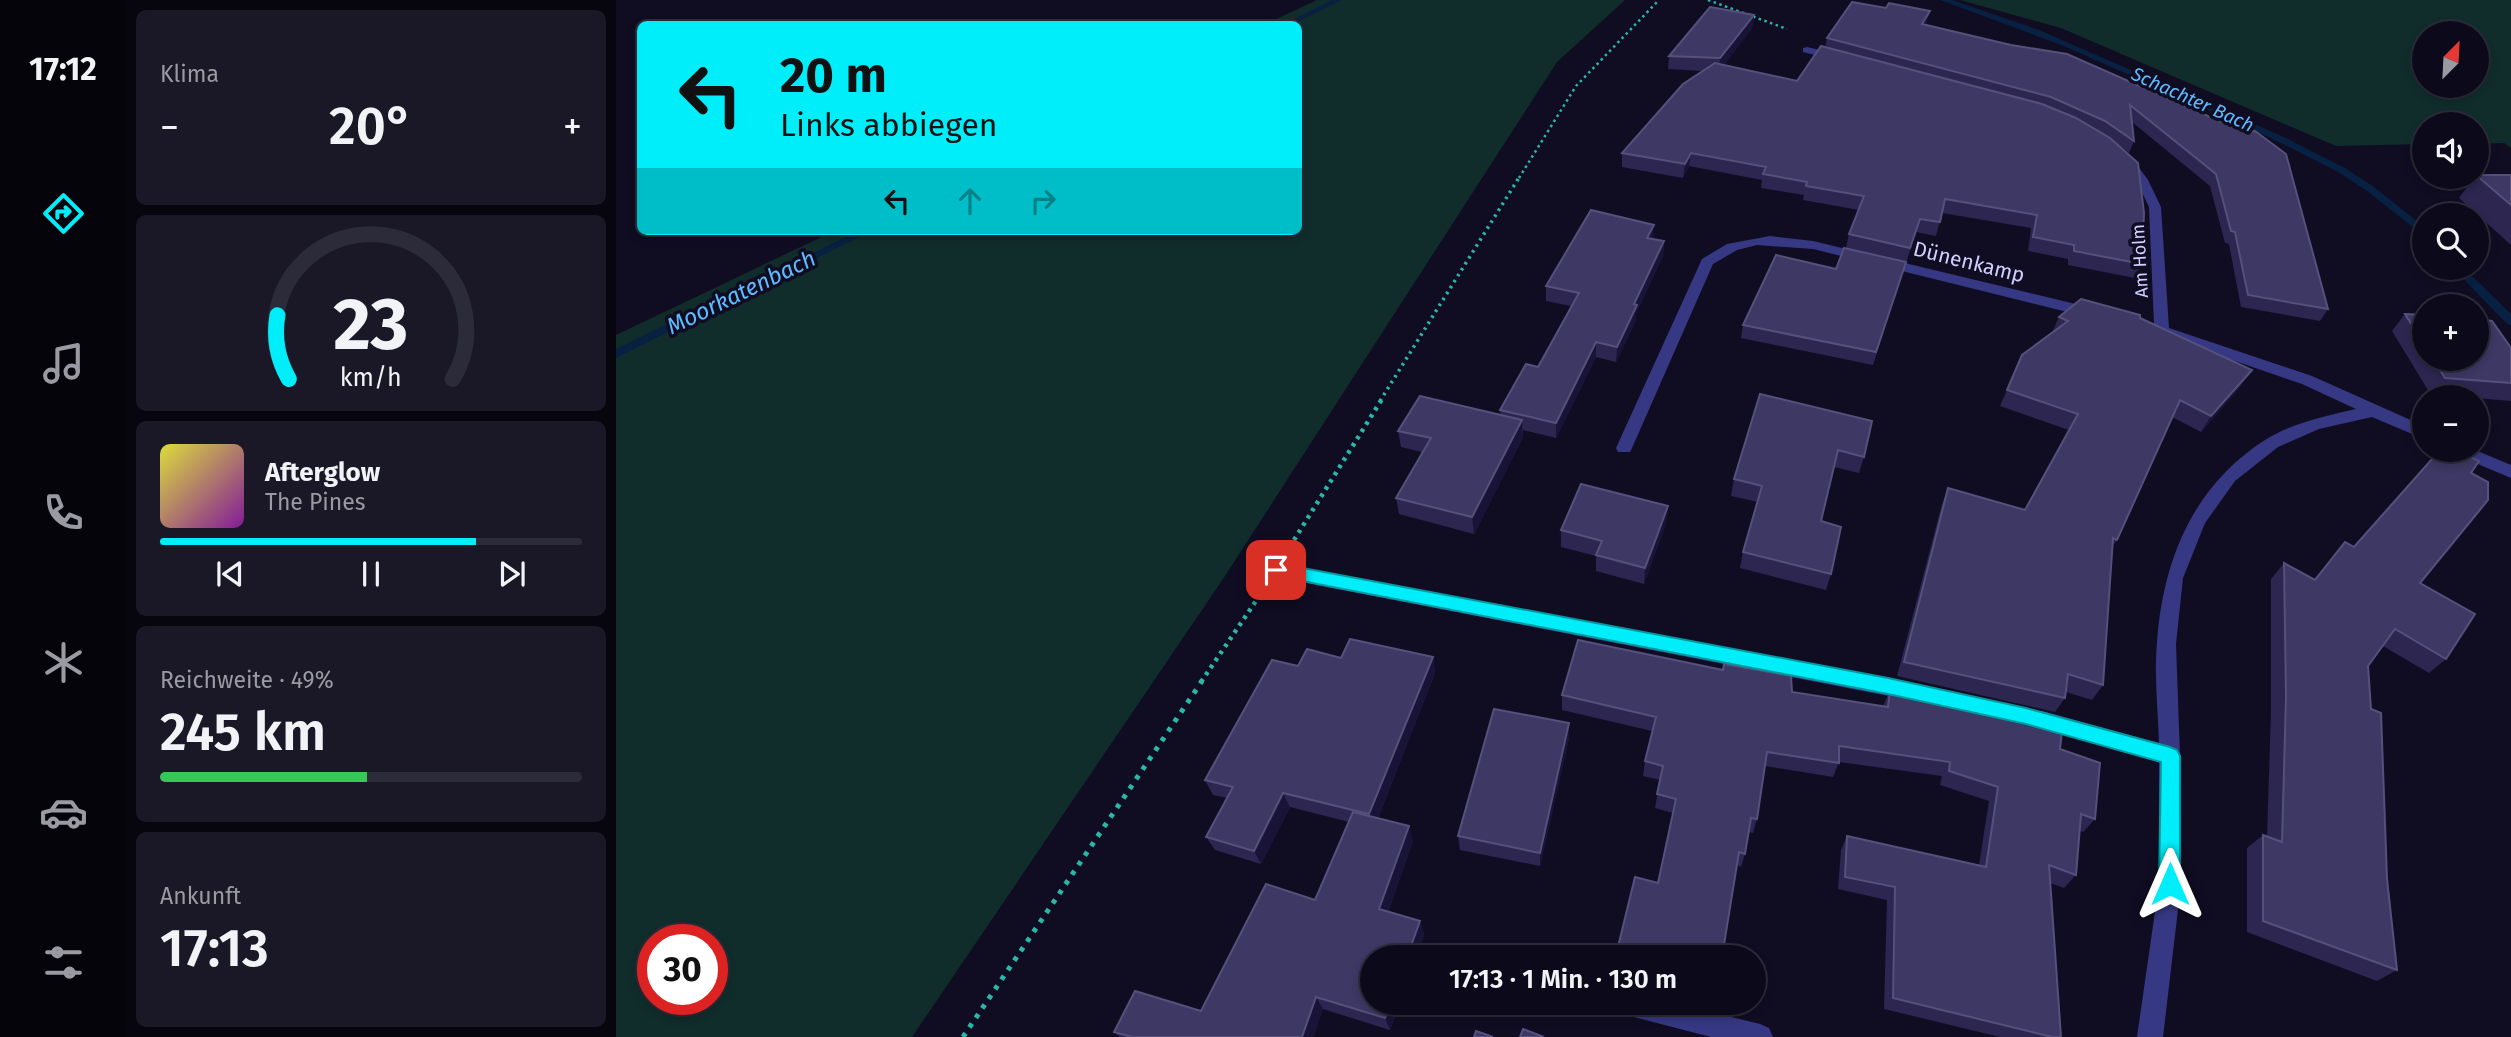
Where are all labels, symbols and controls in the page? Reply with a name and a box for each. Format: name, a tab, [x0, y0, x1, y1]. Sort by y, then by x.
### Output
north arrow	[2412, 21, 2488, 98]
map controls	[2412, 21, 2489, 462]
text: 20 m	[780, 46, 887, 105]
icon: left	[665, 49, 756, 140]
text: 17:12	[29, 50, 97, 88]
text: Klima	[160, 60, 219, 88]
water label: Schachter Bach	[2127, 62, 2258, 137]
text: 20°	[329, 95, 413, 158]
text: −	[160, 104, 179, 150]
text: +	[563, 104, 582, 150]
text: Links abbiegen	[780, 106, 998, 144]
button: sound	[2412, 112, 2489, 189]
icon: left	[878, 182, 916, 220]
icon: ahead	[951, 182, 989, 220]
icon: right	[1024, 182, 1062, 220]
icon: directions	[39, 189, 88, 238]
button: search	[2412, 203, 2489, 280]
street label: Am Holm	[2127, 223, 2153, 299]
street label: Dünenkamp	[1910, 236, 2028, 288]
water label: Moorkatenbach	[662, 244, 820, 340]
text: 23	[333, 282, 409, 369]
button: +	[2412, 294, 2489, 371]
icon: music	[39, 339, 88, 388]
text: km/h	[340, 363, 402, 393]
button: −	[2412, 385, 2489, 462]
text: Afterglow	[265, 457, 380, 488]
icon: phone	[39, 488, 88, 537]
text: The Pines	[265, 488, 366, 516]
pin	[1246, 540, 1306, 600]
icon: arrive	[1257, 551, 1295, 589]
icon: previous	[211, 555, 249, 593]
icon: pause	[352, 555, 390, 593]
icon: next	[493, 555, 531, 593]
icon: climate	[39, 638, 88, 687]
text: Reichweite · 49%	[160, 666, 334, 694]
text: 245 km	[160, 701, 326, 764]
icon: car	[39, 788, 88, 837]
position arrow	[2133, 847, 2207, 921]
text: Ankunft	[160, 882, 241, 910]
text: 17:13	[160, 917, 269, 980]
speed limit sign: 30	[637, 924, 728, 1015]
icon: filters	[39, 938, 88, 987]
text: 17:13 · 1 Min. · 130 m	[1449, 964, 1677, 995]

